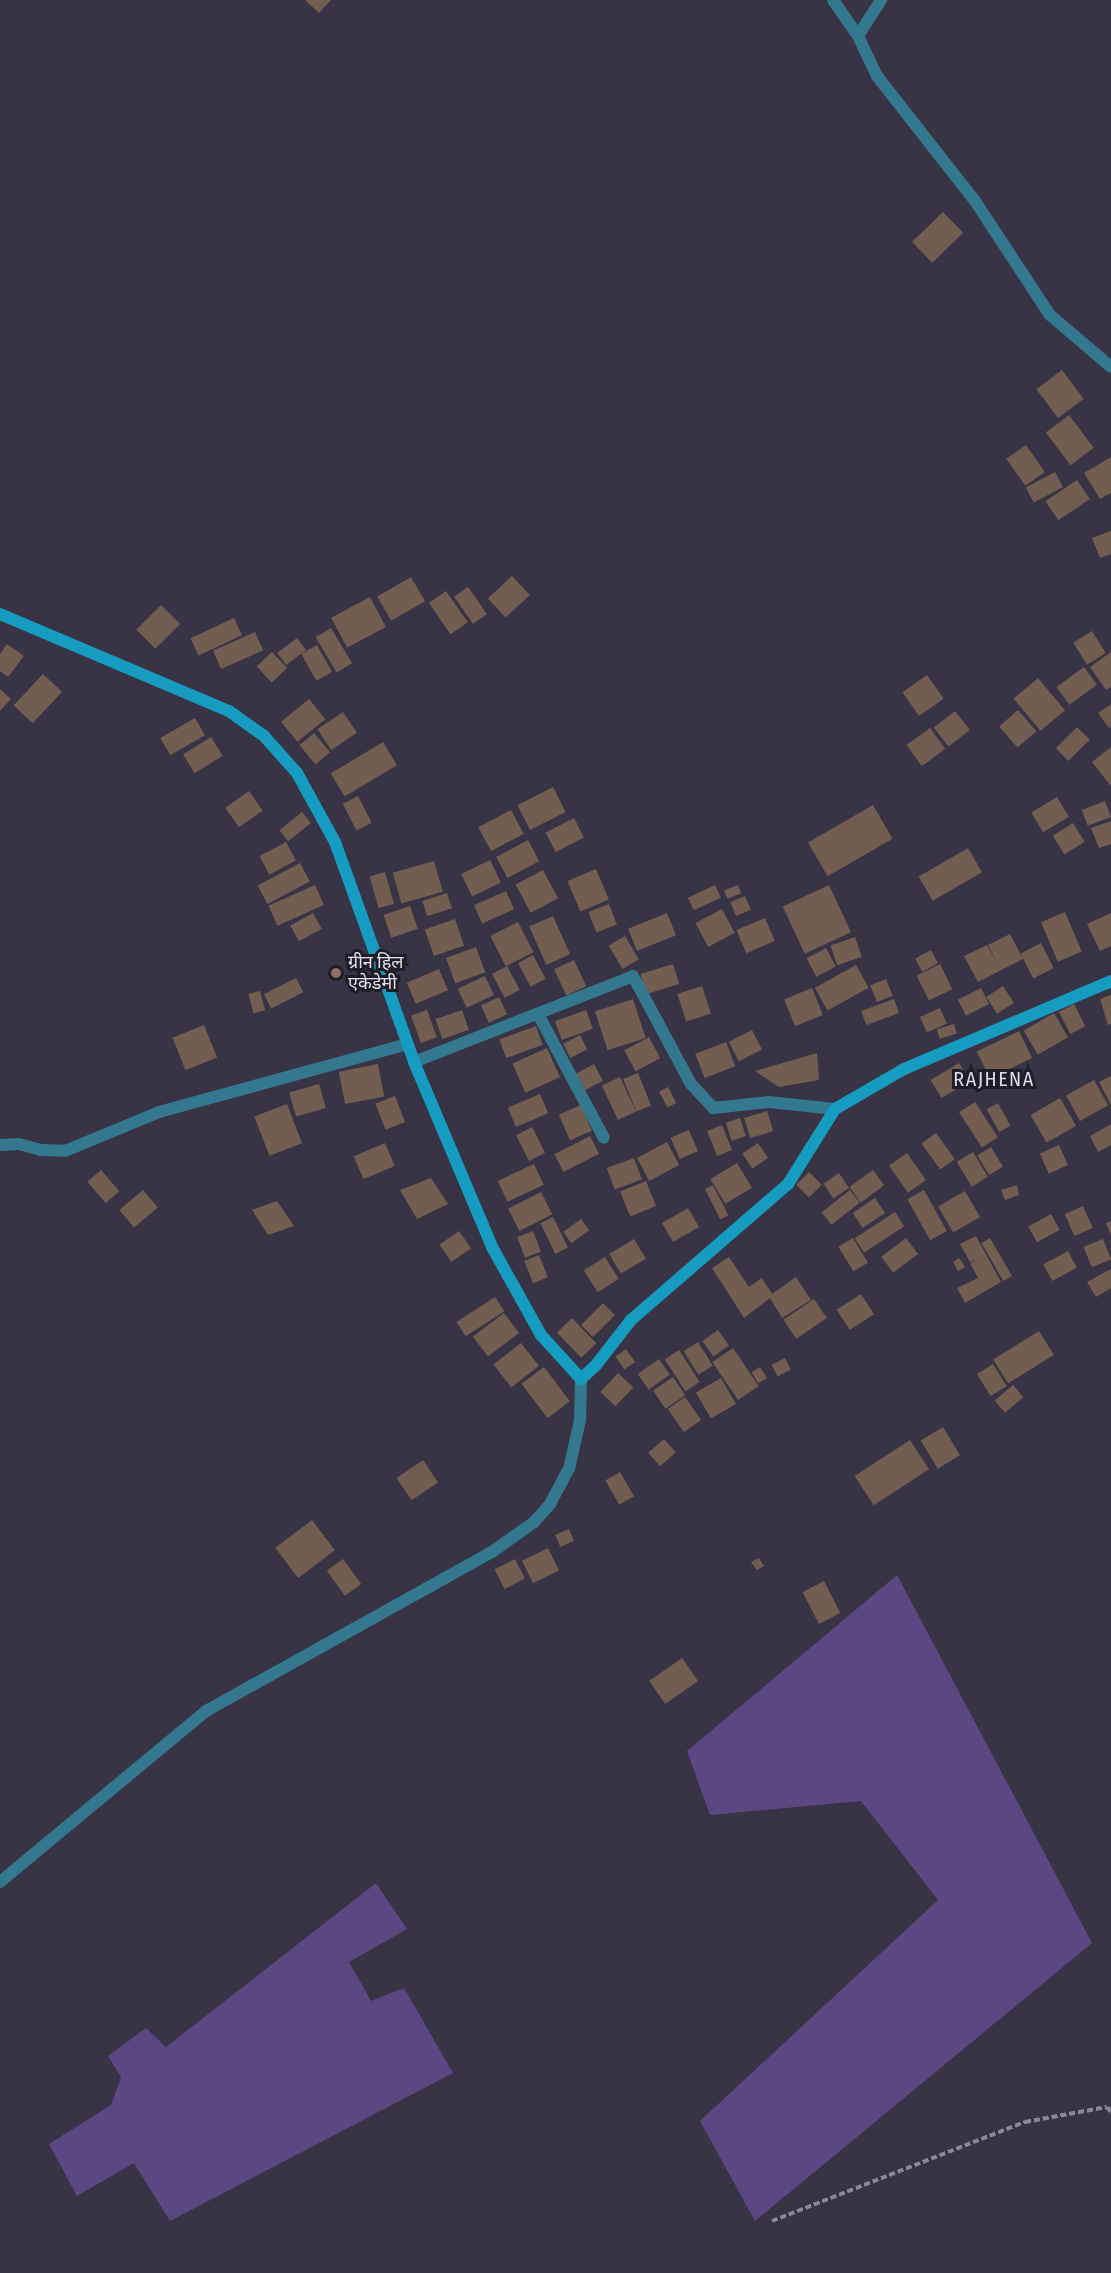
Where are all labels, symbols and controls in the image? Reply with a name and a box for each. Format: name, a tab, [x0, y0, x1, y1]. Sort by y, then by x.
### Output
place label: ग्रीन हिल एकेडेमी	[348, 952, 403, 994]
marker: ग्रीन हिल एकेडेमी	[329, 966, 343, 980]
district label: RAJHENA	[953, 1067, 1035, 1091]

